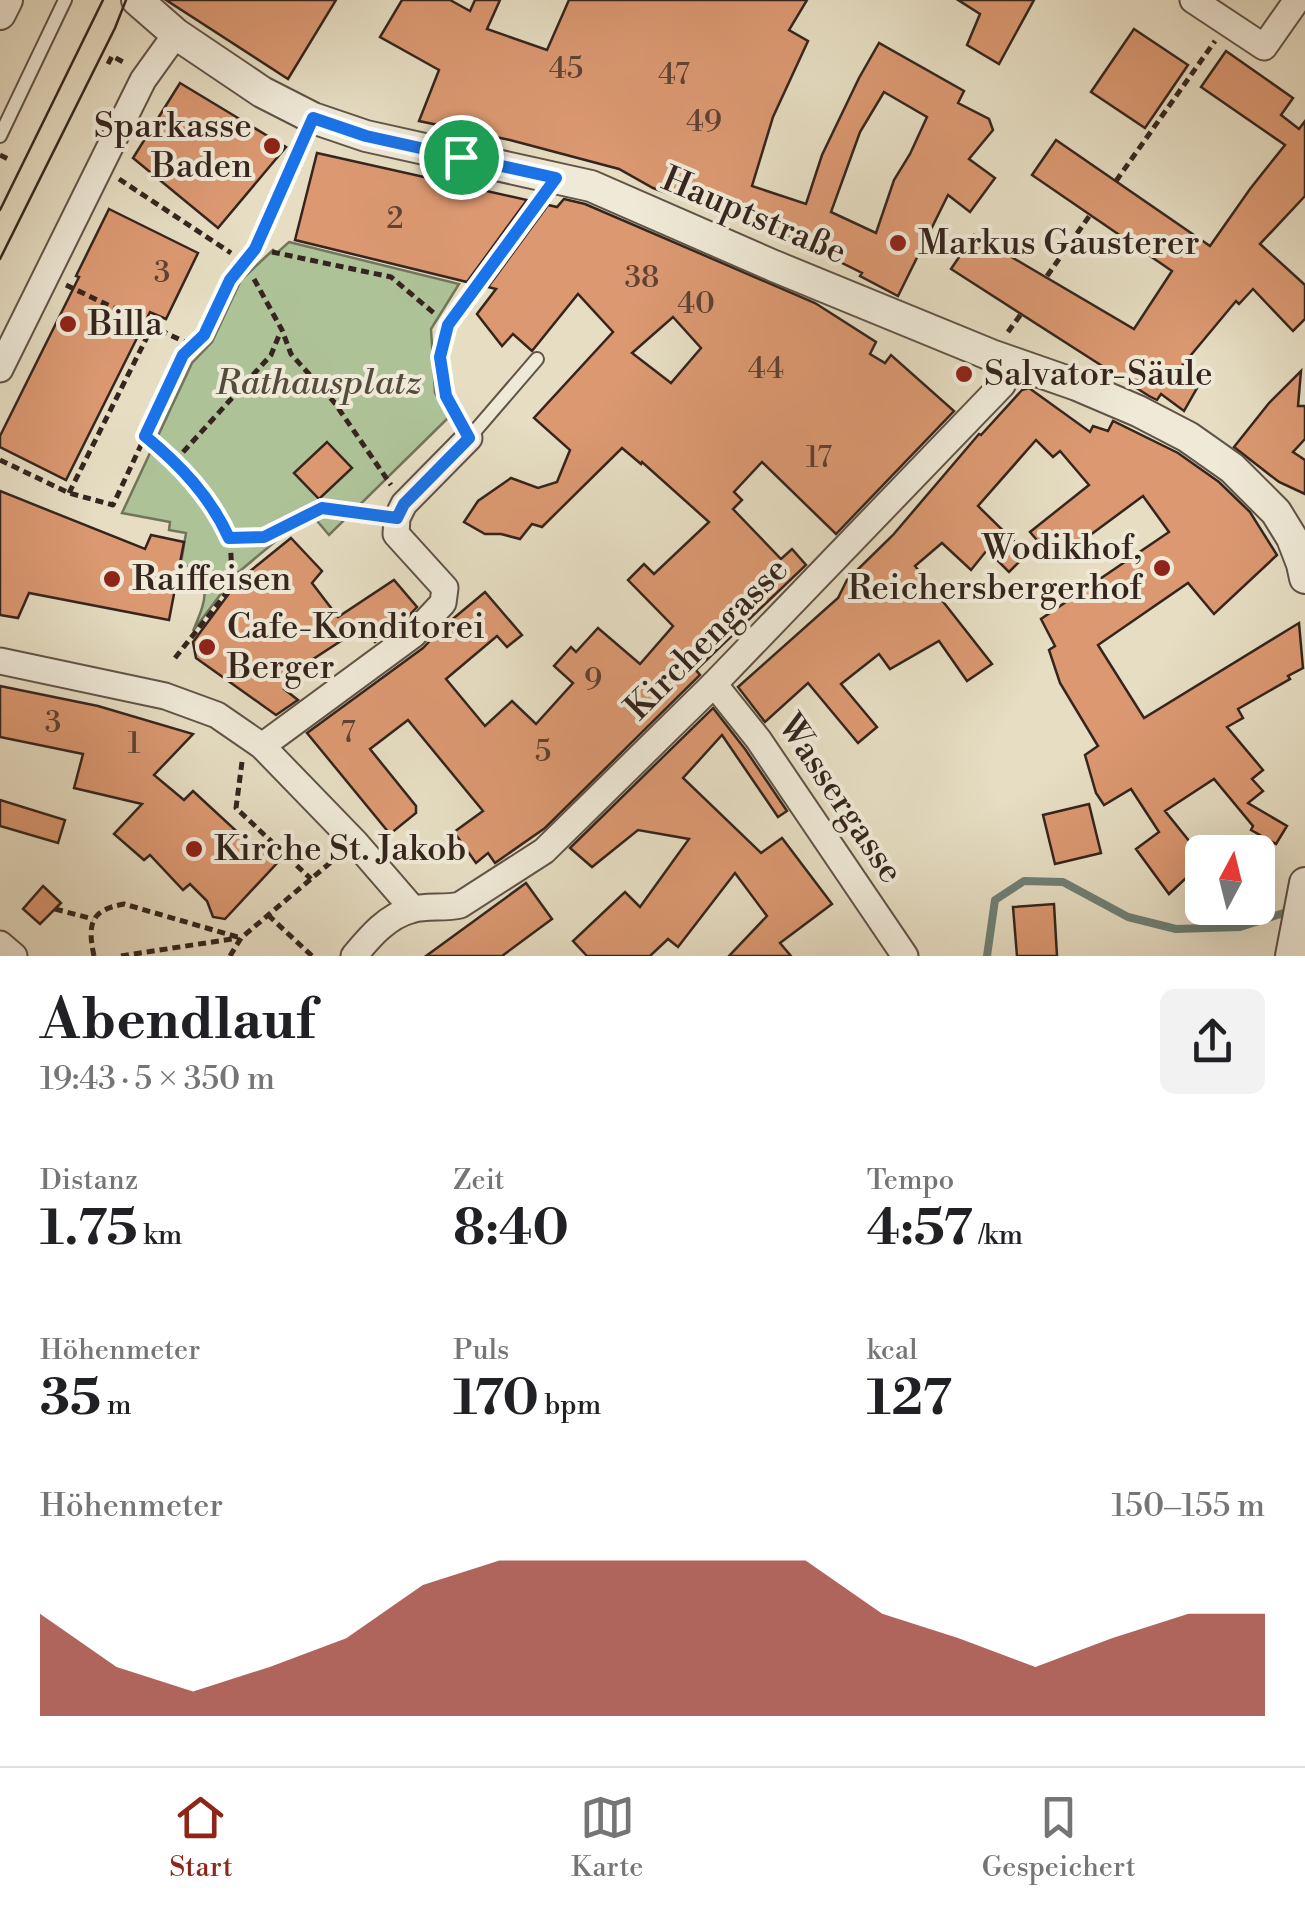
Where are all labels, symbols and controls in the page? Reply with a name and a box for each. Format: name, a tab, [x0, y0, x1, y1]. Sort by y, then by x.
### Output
house number: 45	[549, 50, 583, 88]
house number: 47	[658, 56, 690, 94]
house number: 49	[686, 103, 722, 141]
place label: Sparkasse Baden	[94, 105, 252, 188]
pin	[419, 115, 504, 200]
icon: arrive	[434, 130, 489, 185]
marker: Sparkasse Baden	[261, 135, 283, 157]
street label: Hauptstraße	[655, 158, 853, 274]
house number: 2	[386, 200, 404, 238]
place label: Markus Gausterer	[918, 222, 1200, 265]
marker: Markus Gausterer	[887, 232, 909, 254]
house number: 3	[154, 254, 170, 292]
house number: 38	[625, 259, 659, 297]
house number: 40	[677, 285, 715, 323]
place label: Billa	[87, 303, 163, 346]
marker: Billa	[57, 313, 79, 335]
house number: 44	[748, 350, 784, 388]
place label: Salvator-Säule	[984, 353, 1213, 396]
park label: Rathausplatz	[215, 362, 422, 405]
marker: Salvator-Säule	[953, 363, 975, 385]
house number: 17	[806, 439, 832, 477]
place label: Wodikhof, Reichersbergerhof	[847, 527, 1143, 610]
street label: Kirchengasse	[617, 549, 797, 729]
marker: Wodikhof, Reichersbergerhof	[1151, 557, 1173, 579]
place label: Raiffeisen	[132, 558, 291, 601]
marker: Raiffeisen	[101, 568, 123, 590]
place label: Cafe-Konditorei Berger	[226, 606, 485, 689]
marker: Cafe-Konditorei Berger	[196, 636, 218, 658]
house number: 9	[584, 661, 602, 699]
house number: 3	[45, 704, 61, 742]
street label: Wassergasse	[767, 705, 912, 892]
house number: 7	[340, 714, 356, 752]
house number: 1	[128, 725, 141, 763]
house number: 5	[535, 733, 551, 771]
place label: Kirche St. Jakob	[214, 828, 467, 871]
north arrow	[1185, 835, 1275, 925]
map controls	[1185, 835, 1275, 925]
marker: Kirche St. Jakob	[183, 838, 205, 860]
text: Abendlauf	[40, 987, 315, 1056]
button: share	[1160, 989, 1265, 1094]
text: 19:43 · 5 × 350 m	[40, 1059, 275, 1099]
text: Distanz	[40, 1163, 138, 1198]
text: Zeit	[453, 1163, 505, 1198]
text: Tempo	[867, 1163, 954, 1198]
text: 1.75	[40, 1198, 137, 1260]
text: 8:40	[453, 1198, 569, 1260]
text: 4:57	[867, 1198, 973, 1260]
text: km	[137, 1218, 182, 1253]
text: /km	[973, 1218, 1023, 1253]
text: Höhenmeter	[40, 1333, 200, 1368]
text: Puls	[453, 1333, 509, 1368]
text: kcal	[867, 1333, 917, 1368]
text: 35	[40, 1368, 101, 1430]
text: 170	[453, 1368, 539, 1430]
text: 127	[867, 1368, 952, 1430]
text: m	[101, 1388, 131, 1423]
text: bpm	[539, 1388, 601, 1423]
text: Höhenmeter	[40, 1486, 223, 1526]
text: 150–155 m	[1111, 1486, 1265, 1526]
tab: Start	[169, 1790, 233, 1885]
tab: Karte	[571, 1790, 643, 1885]
tab: Gespeichert	[982, 1790, 1136, 1885]

